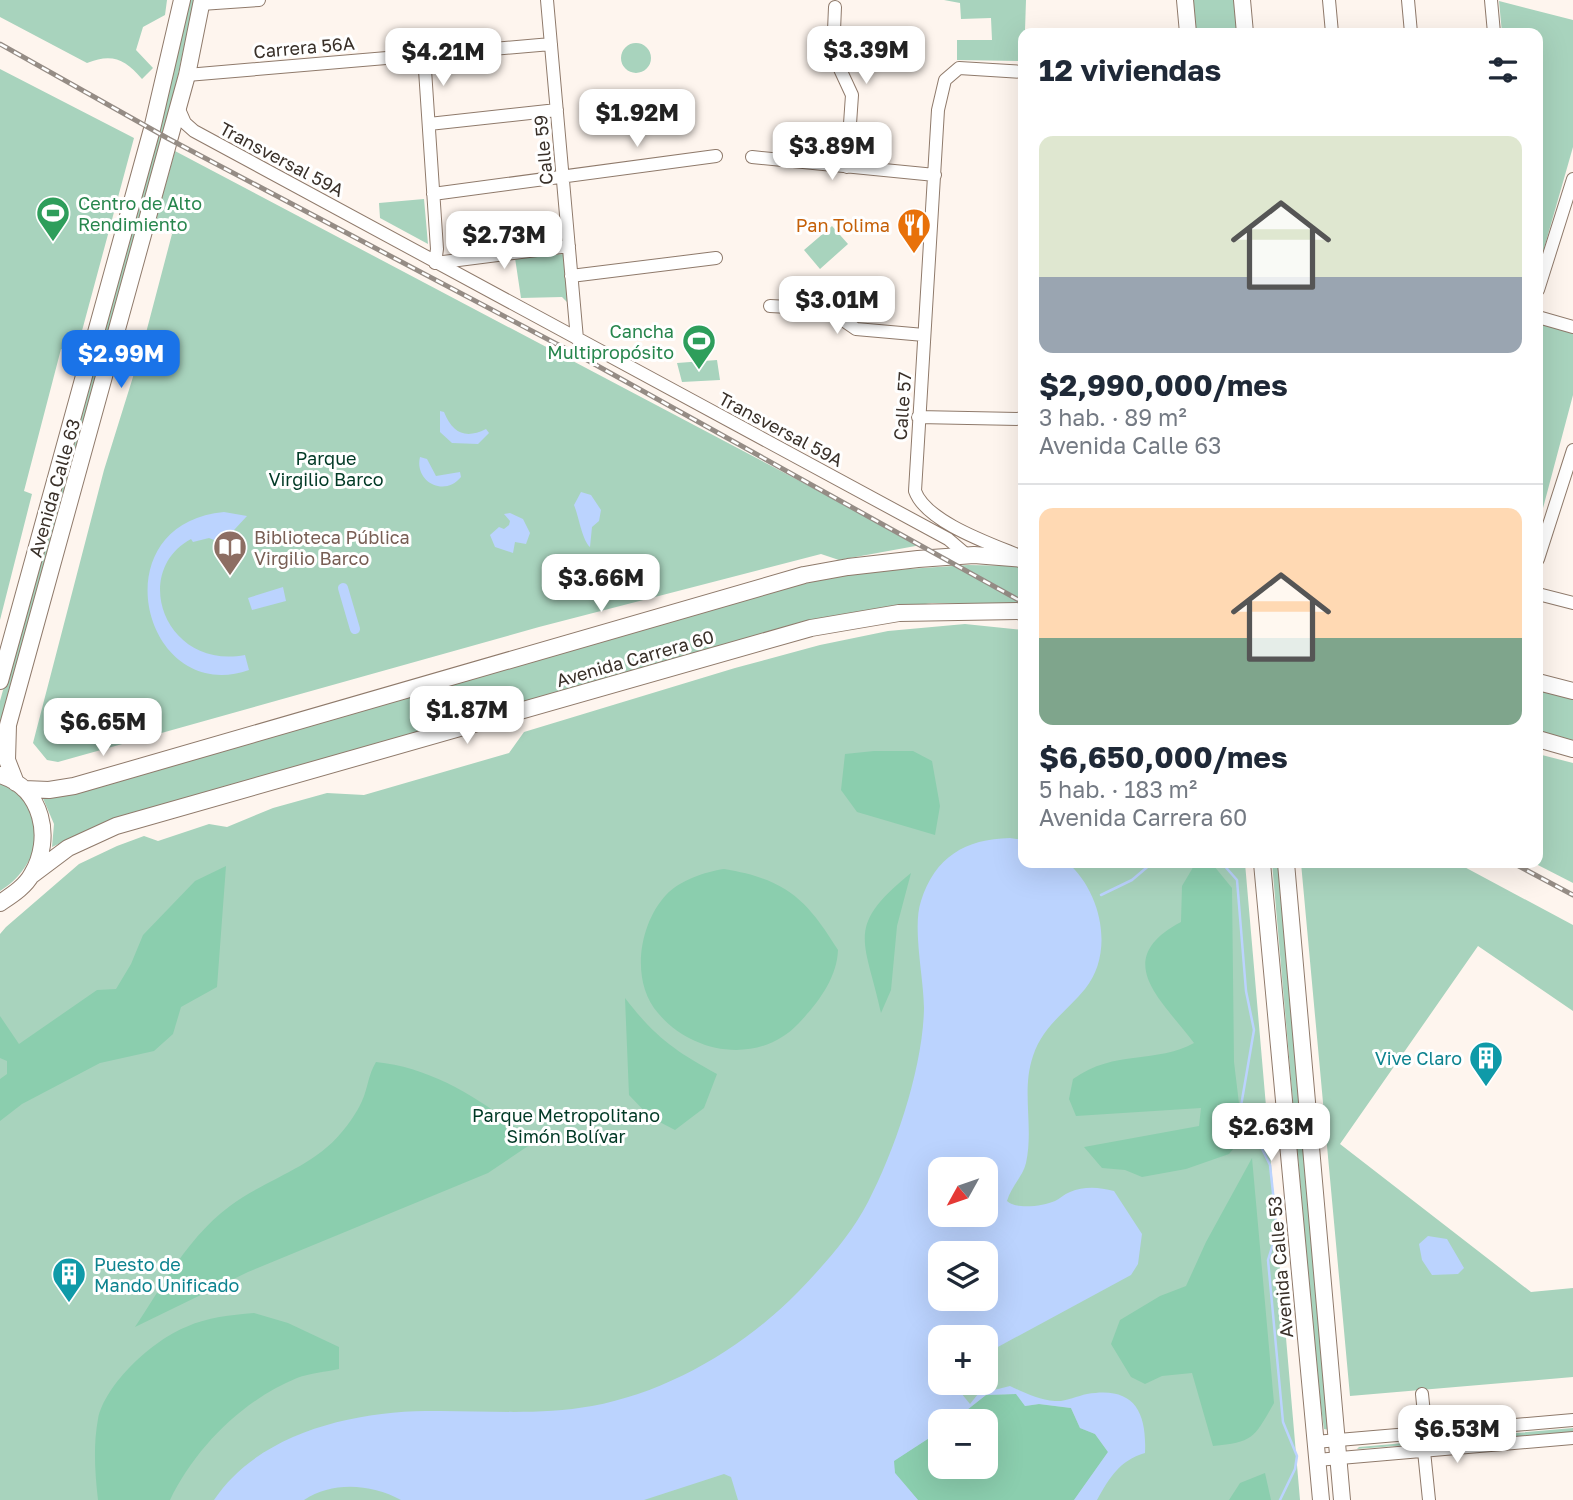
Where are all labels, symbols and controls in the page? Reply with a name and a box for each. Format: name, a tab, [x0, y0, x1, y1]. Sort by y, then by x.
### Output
pin: $3.39M	[809, 27, 923, 86]
pin: $4.21M	[386, 28, 500, 88]
street label: Carrera 56A	[252, 32, 356, 62]
text: $3.39M	[823, 35, 909, 63]
text: $4.21M	[401, 37, 485, 65]
icon: filters	[1484, 51, 1522, 89]
text: 12 viviendas	[1039, 52, 1221, 88]
pin: $1.92M	[580, 90, 694, 149]
text: $1.92M	[595, 98, 679, 126]
street label: Calle 59	[529, 114, 557, 186]
street label: Transversal 59A	[216, 117, 348, 201]
pin: $3.89M	[775, 122, 889, 182]
text: $3.89M	[789, 131, 875, 159]
icon: home	[1218, 182, 1344, 308]
place label: Centro de Alto Rendimiento	[78, 192, 202, 235]
sports icon: Centro de Alto Rendimiento	[34, 194, 72, 243]
restaurant icon: Pan Tolima	[895, 206, 933, 255]
pin: $2.73M	[447, 212, 561, 271]
place label: Pan Tolima	[796, 214, 890, 236]
text: $2.73M	[462, 220, 546, 248]
pin: $3.01M	[780, 276, 894, 336]
text: $3.01M	[795, 285, 879, 313]
place label: Cancha Multipropósito	[547, 320, 674, 363]
sports icon: Cancha Multipropósito	[680, 322, 718, 371]
pin: $2.99M	[64, 330, 178, 390]
text: $2.99M	[78, 339, 164, 367]
text: $2,990,000/mes	[1039, 367, 1288, 403]
street label: Calle 57	[889, 371, 915, 441]
street label: Transversal 59A	[715, 387, 847, 471]
text: 3 hab. · 89 m²	[1039, 403, 1187, 431]
street label: Avenida Calle 63	[24, 416, 84, 560]
text: Avenida Calle 63	[1039, 431, 1222, 459]
park label: Parque Virgilio Barco	[268, 447, 384, 490]
place label: Biblioteca Pública Virgilio Barco	[254, 526, 410, 569]
library icon: Biblioteca Pública Virgilio Barco	[211, 528, 249, 577]
pin: $3.66M	[544, 554, 658, 614]
icon: home	[1218, 554, 1344, 680]
text: $3.66M	[558, 563, 644, 591]
street label: Avenida Carrera 60	[554, 625, 716, 691]
pin: $1.87M	[410, 686, 524, 746]
text: $1.87M	[426, 695, 508, 723]
pin: $6.65M	[46, 698, 160, 758]
text: $6.65M	[60, 707, 146, 735]
text: $6,650,000/mes	[1039, 739, 1288, 775]
text: 5 hab. · 183 m²	[1039, 775, 1197, 803]
text: Avenida Carrera 60	[1039, 803, 1247, 831]
building icon: Vive Claro	[1467, 1039, 1505, 1088]
place label: Vive Claro	[1375, 1047, 1462, 1069]
park label: Parque Metropolitano Simón Bolívar	[472, 1104, 660, 1147]
pin: $2.63M	[1214, 1104, 1328, 1163]
text: $2.63M	[1228, 1112, 1314, 1140]
north arrow	[928, 1157, 998, 1227]
map controls	[928, 1157, 998, 1479]
street label: Avenida Calle 53	[1263, 1195, 1297, 1339]
button: layers	[928, 1241, 998, 1311]
place label: Puesto de Mando Unificado	[94, 1253, 239, 1296]
building icon: Puesto de Mando Unificado	[50, 1255, 88, 1304]
button: +	[928, 1325, 998, 1395]
pin: $6.53M	[1400, 1406, 1514, 1465]
button: −	[928, 1409, 998, 1479]
text: $6.53M	[1414, 1414, 1500, 1442]

